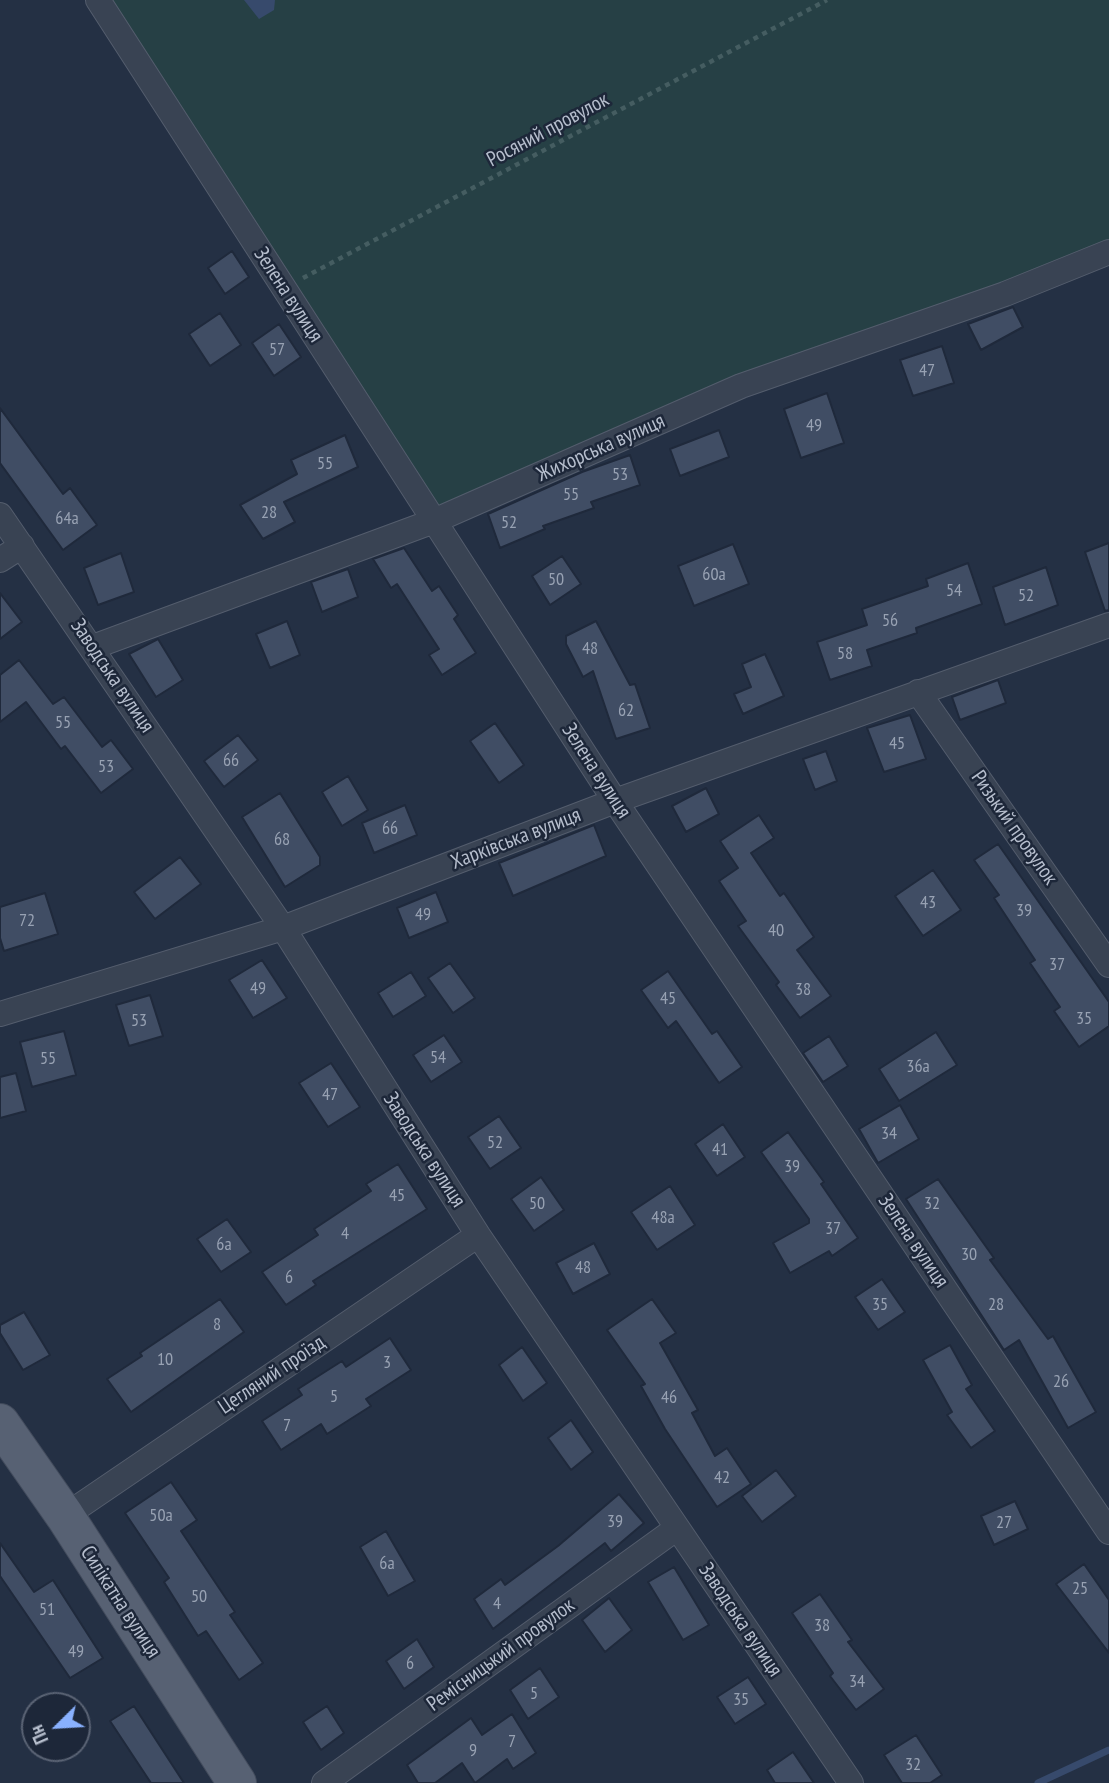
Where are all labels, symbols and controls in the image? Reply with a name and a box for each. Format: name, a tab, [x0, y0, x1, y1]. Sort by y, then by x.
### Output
street label: Росяний провулок	[483, 87, 613, 173]
street label: Зелена вулиця	[248, 243, 328, 347]
house number: 57	[269, 339, 285, 361]
house number: 47	[919, 360, 935, 382]
street label: Жихорська вулиця	[533, 409, 669, 487]
house number: 49	[806, 415, 822, 437]
house number: 55	[317, 453, 333, 475]
house number: 53	[612, 464, 628, 486]
house number: 55	[563, 484, 579, 506]
house number: 28	[261, 502, 277, 524]
house number: 64а	[55, 508, 79, 530]
house number: 52	[501, 512, 517, 534]
house number: 60а	[702, 564, 726, 586]
house number: 50	[548, 569, 564, 591]
house number: 54	[946, 580, 962, 602]
house number: 52	[1018, 585, 1034, 607]
house number: 56	[882, 610, 898, 632]
street label: Заводська вулиця	[65, 614, 159, 738]
house number: 48	[582, 638, 598, 660]
house number: 58	[837, 643, 853, 665]
house number: 62	[618, 700, 634, 722]
house number: 55	[55, 712, 71, 734]
street label: Зелена вулиця	[556, 719, 636, 823]
house number: 45	[889, 733, 905, 755]
house number: 66	[223, 750, 239, 772]
house number: 53	[98, 756, 114, 778]
street label: Ризький провулок	[965, 766, 1063, 890]
street label: Харківська вулиця	[448, 803, 584, 875]
house number: 66	[382, 818, 398, 840]
house number: 68	[274, 829, 290, 851]
house number: 43	[920, 892, 936, 914]
house number: 39	[1016, 900, 1032, 922]
house number: 49	[415, 904, 431, 926]
house number: 72	[19, 910, 35, 932]
house number: 40	[768, 920, 784, 942]
house number: 37	[1049, 954, 1065, 976]
house number: 49	[250, 978, 266, 1000]
house number: 38	[795, 979, 811, 1001]
house number: 45	[660, 988, 676, 1010]
house number: 35	[1076, 1008, 1092, 1030]
house number: 53	[131, 1010, 147, 1032]
house number: 54	[430, 1047, 446, 1069]
house number: 55	[40, 1048, 56, 1070]
house number: 36а	[906, 1056, 930, 1078]
house number: 47	[322, 1084, 338, 1106]
street label: Заводська вулиця	[378, 1088, 470, 1212]
house number: 34	[881, 1123, 897, 1145]
house number: 52	[487, 1132, 503, 1154]
house number: 41	[712, 1139, 728, 1161]
house number: 39	[784, 1156, 800, 1178]
house number: 45	[389, 1185, 405, 1207]
street label: Зелена вулиця	[872, 1189, 954, 1293]
house number: 50	[529, 1193, 545, 1215]
house number: 32	[924, 1193, 940, 1215]
house number: 48а	[651, 1207, 675, 1229]
house number: 37	[825, 1218, 841, 1240]
house number: 4	[341, 1223, 349, 1245]
house number: 6а	[216, 1234, 232, 1256]
house number: 30	[961, 1244, 977, 1266]
house number: 48	[575, 1257, 591, 1279]
house number: 6	[285, 1267, 293, 1289]
house number: 35	[872, 1294, 888, 1316]
house number: 28	[988, 1294, 1004, 1316]
house number: 8	[213, 1314, 221, 1336]
street label: Цегляний проїзд	[214, 1330, 330, 1420]
house number: 10	[157, 1349, 173, 1371]
house number: 3	[383, 1352, 391, 1374]
house number: 26	[1053, 1371, 1069, 1393]
house number: 5	[330, 1386, 338, 1408]
house number: 46	[661, 1387, 677, 1409]
house number: 7	[283, 1415, 291, 1437]
house number: 42	[714, 1467, 730, 1489]
house number: 50а	[149, 1505, 173, 1527]
house number: 39	[607, 1511, 623, 1533]
house number: 27	[996, 1512, 1012, 1534]
street label: Силікатна вулиця	[74, 1541, 166, 1663]
house number: 6а	[379, 1553, 395, 1575]
street label: Заводська вулиця	[693, 1558, 787, 1682]
house number: 25	[1072, 1578, 1088, 1600]
house number: 50	[191, 1586, 207, 1608]
street label: Ремісницький провулок	[422, 1593, 580, 1717]
house number: 4	[493, 1593, 501, 1615]
house number: 51	[39, 1599, 55, 1621]
house number: 38	[814, 1615, 830, 1637]
house number: 49	[68, 1641, 84, 1663]
house number: 6	[406, 1653, 414, 1675]
house number: 34	[849, 1671, 865, 1693]
house number: 5	[530, 1683, 538, 1705]
house number: 35	[733, 1689, 749, 1711]
north arrow	[21, 1692, 91, 1762]
text: Пн	[24, 1721, 53, 1748]
house number: 7	[508, 1731, 516, 1753]
house number: 9	[469, 1740, 477, 1762]
house number: 32	[905, 1754, 921, 1776]

